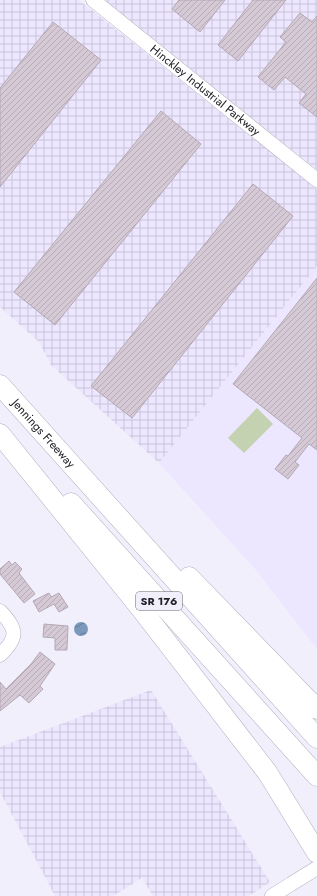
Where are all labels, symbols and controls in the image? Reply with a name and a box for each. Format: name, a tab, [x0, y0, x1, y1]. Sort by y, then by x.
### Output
street label: Hinckley Industrial Parkway	[146, 40, 265, 141]
street label: Jennings Freeway	[6, 393, 80, 472]
road number: SR 176	[136, 592, 182, 610]

